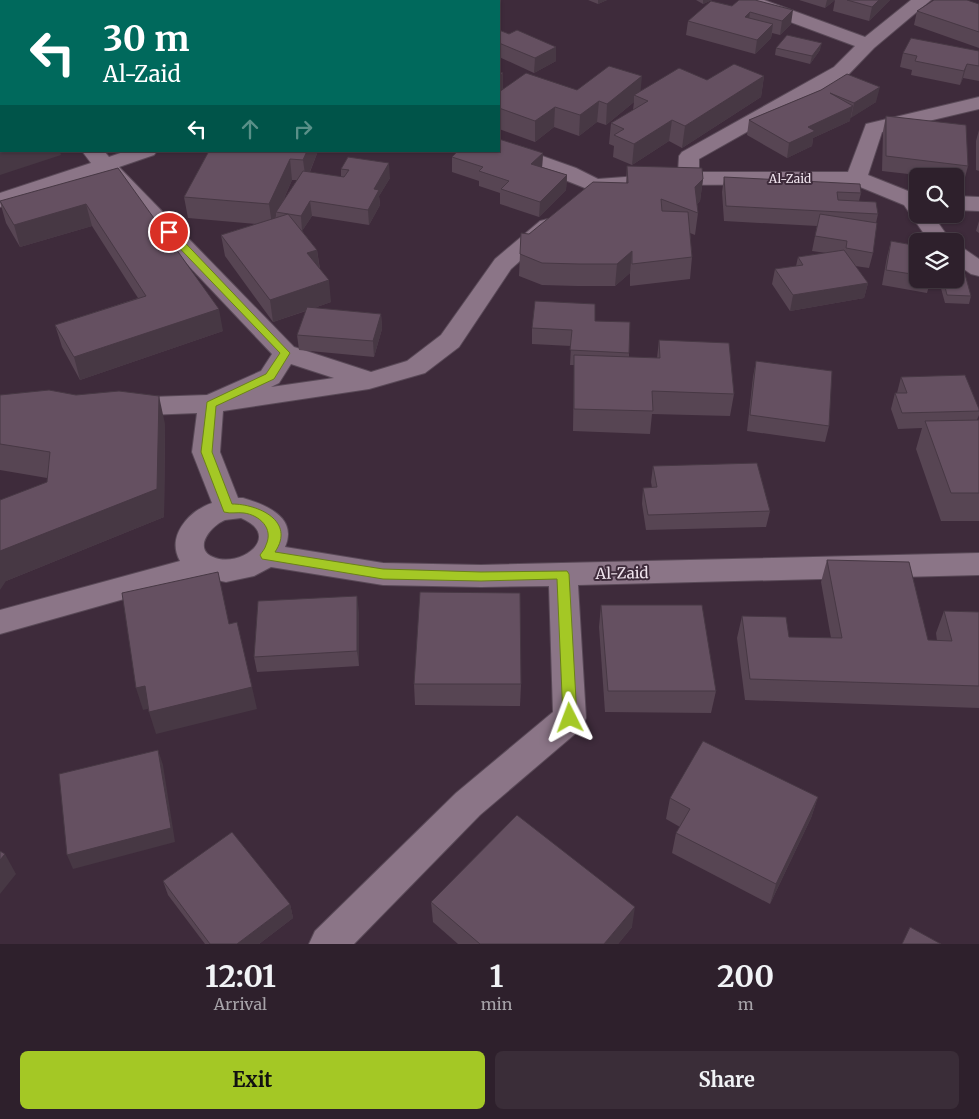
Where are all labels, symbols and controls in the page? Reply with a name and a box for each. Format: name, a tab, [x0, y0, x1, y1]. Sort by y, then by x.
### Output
text: 30 m	[103, 17, 189, 61]
icon: left	[20, 20, 85, 85]
text: Al-Zaid	[103, 60, 181, 88]
icon: left	[183, 115, 211, 143]
icon: ahead	[236, 115, 264, 143]
icon: right	[289, 115, 317, 143]
map controls	[909, 168, 964, 288]
button: search	[909, 168, 964, 223]
street label: Al-Zaid	[768, 171, 811, 186]
pin	[148, 211, 190, 253]
icon: arrive	[155, 218, 183, 246]
button: layers	[909, 233, 964, 288]
street label: Al-Zaid	[594, 563, 649, 583]
position arrow	[543, 691, 595, 743]
text: 12:01	[205, 957, 276, 995]
text: 1	[490, 957, 503, 995]
text: 200	[717, 957, 774, 995]
text: Arrival	[214, 994, 267, 1014]
text: min	[481, 994, 512, 1014]
text: m	[738, 994, 754, 1014]
button: Exit	[20, 1051, 485, 1109]
button: Share	[495, 1051, 959, 1109]

